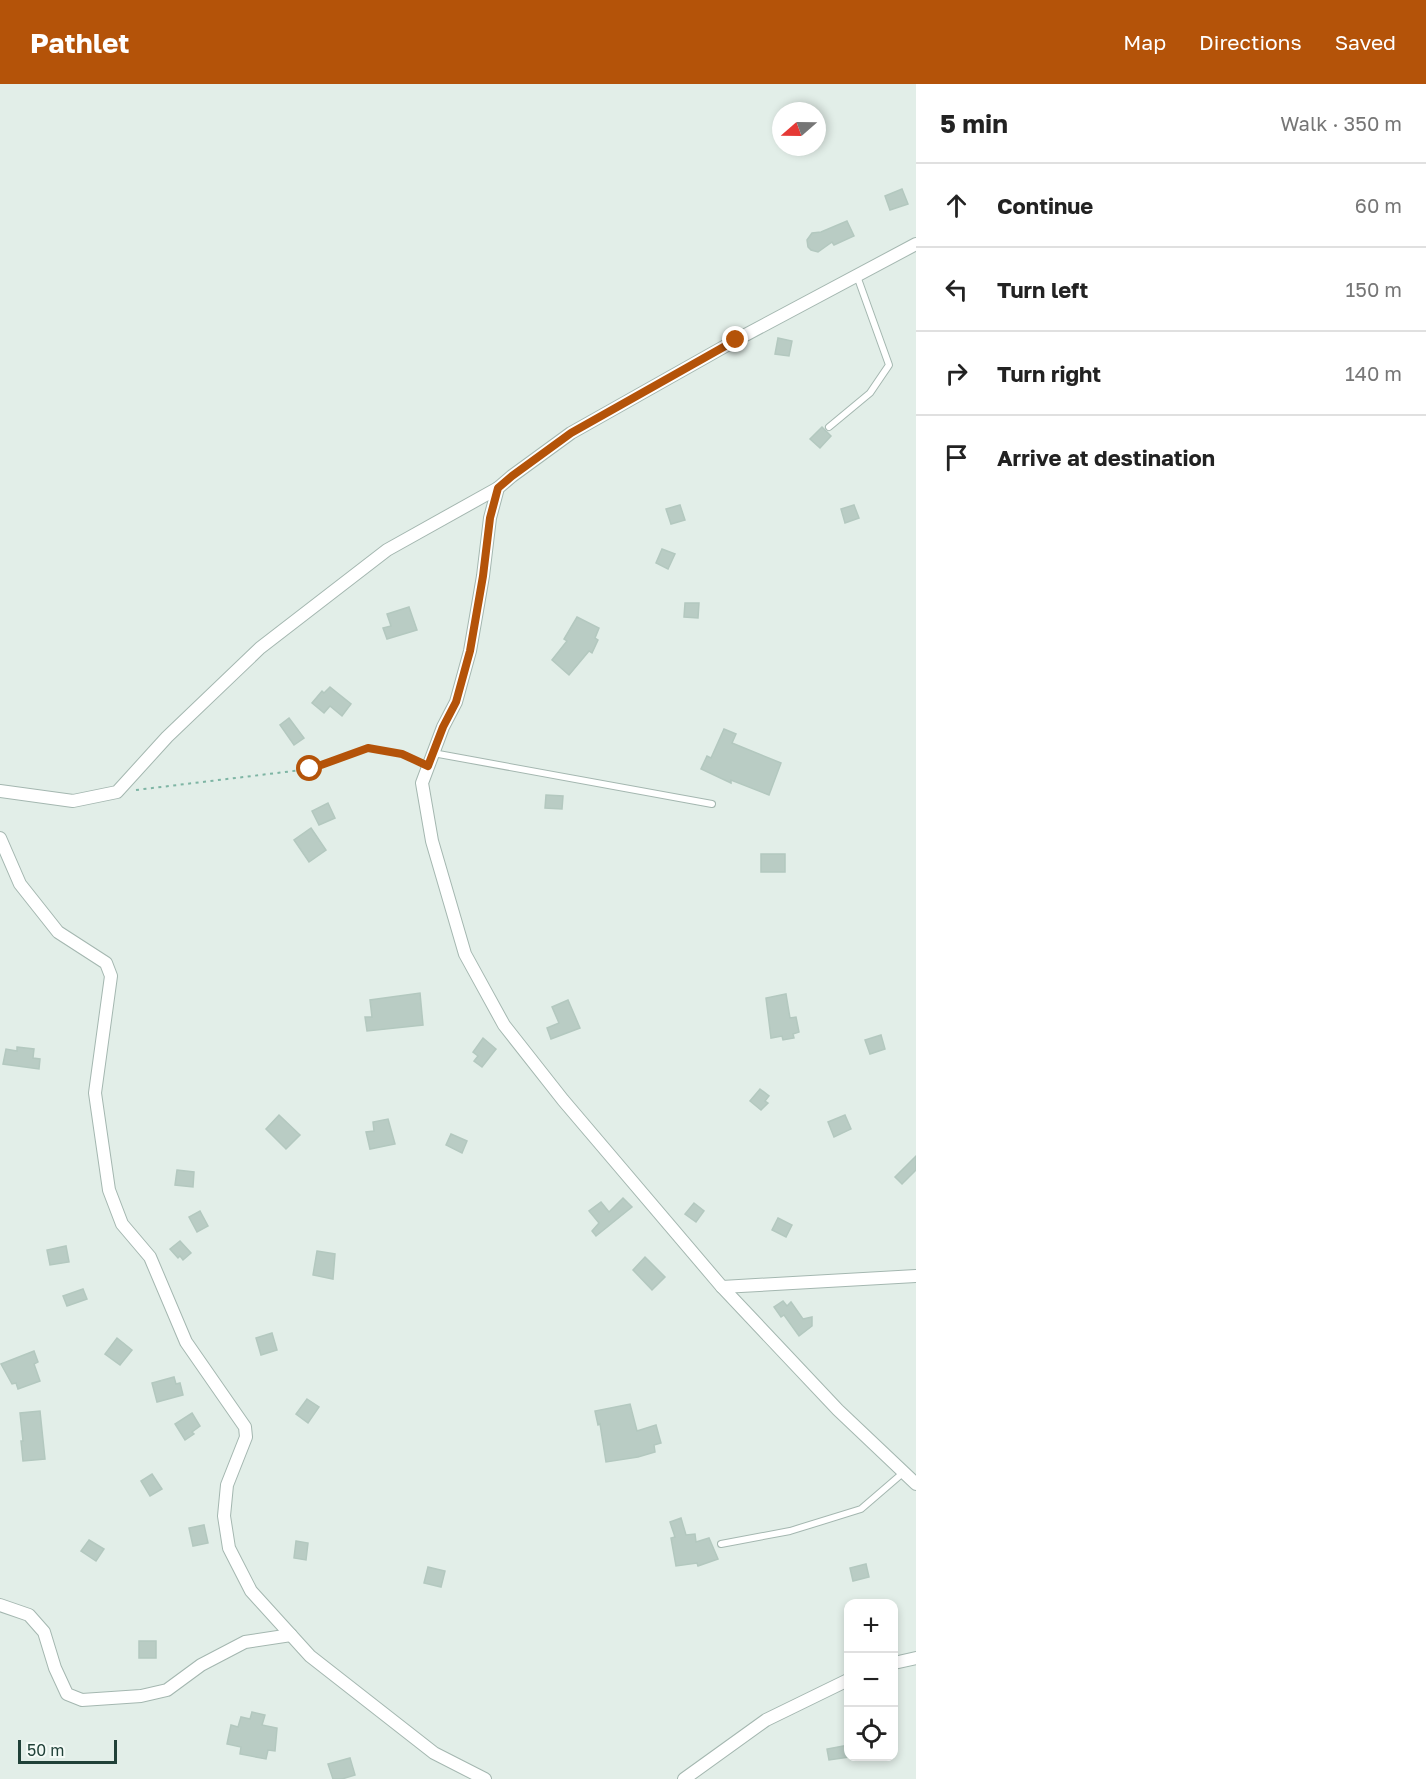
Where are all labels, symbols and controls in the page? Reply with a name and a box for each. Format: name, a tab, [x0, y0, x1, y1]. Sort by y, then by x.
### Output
text: Pathlet	[30, 26, 130, 59]
text: Map	[1123, 29, 1166, 55]
text: Directions	[1199, 29, 1302, 55]
text: Saved	[1335, 29, 1396, 55]
north arrow	[772, 102, 826, 156]
text: 5 min	[940, 108, 1008, 139]
text: Walk · 350 m	[1280, 111, 1402, 135]
icon: ahead	[940, 189, 973, 222]
text: Continue	[997, 192, 1093, 219]
text: 60 m	[1355, 193, 1402, 217]
icon: left	[940, 273, 973, 306]
text: Turn left	[997, 276, 1088, 303]
text: 150 m	[1346, 277, 1402, 301]
route end	[722, 326, 748, 352]
icon: right	[940, 357, 973, 390]
text: Turn right	[997, 360, 1101, 387]
text: 140 m	[1345, 361, 1402, 385]
icon: arrive	[940, 441, 973, 474]
text: Arrive at destination	[997, 444, 1215, 471]
route start	[296, 755, 322, 781]
map controls	[844, 1599, 898, 1761]
button: +	[844, 1599, 898, 1653]
button: −	[844, 1653, 898, 1707]
button: locate	[844, 1707, 898, 1761]
scale bar	[18, 1737, 117, 1764]
text: 50 m	[27, 1740, 64, 1760]

